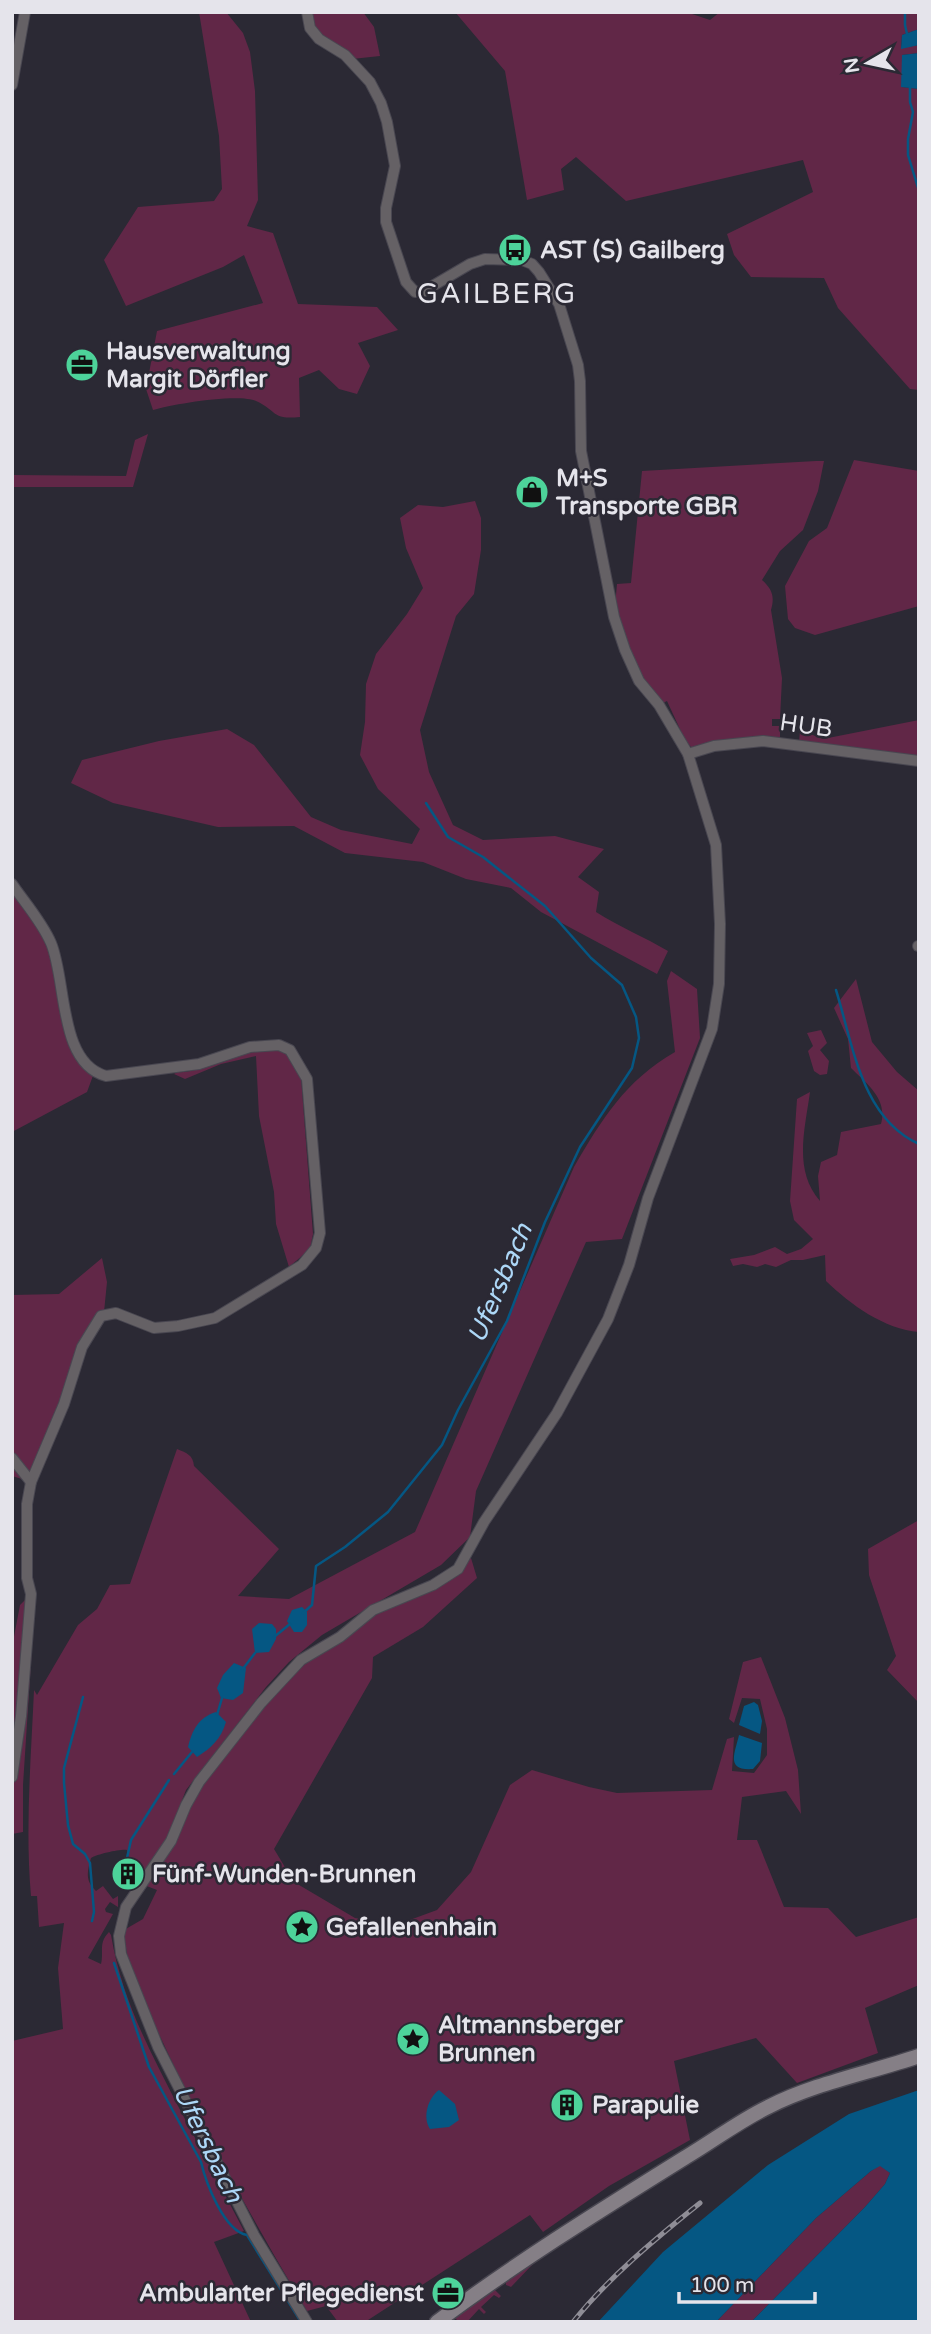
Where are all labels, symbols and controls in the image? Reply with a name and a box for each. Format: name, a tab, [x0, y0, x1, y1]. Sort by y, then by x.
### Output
north arrow	[833, 28, 903, 98]
text: N	[840, 56, 864, 75]
bus stop icon: AST (S) Gailberg	[496, 231, 534, 269]
place label: AST (S) Gailberg	[540, 236, 725, 265]
district label: GAILBERG	[417, 277, 577, 311]
place label: Hausverwaltung Margit Dörfler	[106, 337, 291, 394]
office icon: Hausverwaltung Margit Dörfler	[63, 346, 101, 384]
place label: M+S Transporte GBR	[555, 464, 738, 521]
shop icon: M+S Transporte GBR	[513, 473, 551, 511]
street label: HUB	[778, 708, 834, 744]
water label: Ufersbach	[461, 1218, 539, 1347]
building icon: Fünf-Wunden-Brunnen	[109, 1855, 147, 1893]
place label: Fünf-Wunden-Brunnen	[152, 1860, 416, 1889]
place icon: Gefallenenhain	[283, 1908, 321, 1946]
place label: Gefallenenhain	[326, 1913, 497, 1942]
place label: Altmannsberger Brunnen	[438, 2011, 623, 2068]
place icon: Altmannsberger Brunnen	[394, 2020, 432, 2058]
water label: Ufersbach	[166, 2080, 250, 2209]
building icon: Parapulie	[548, 2086, 586, 2124]
place label: Parapulie	[592, 2091, 699, 2120]
scale bar	[679, 2260, 816, 2304]
text: 100 m	[690, 2273, 754, 2298]
office icon: Ambulanter Pflegedienst	[429, 2274, 467, 2312]
place label: Ambulanter Pflegedienst	[139, 2279, 425, 2308]

